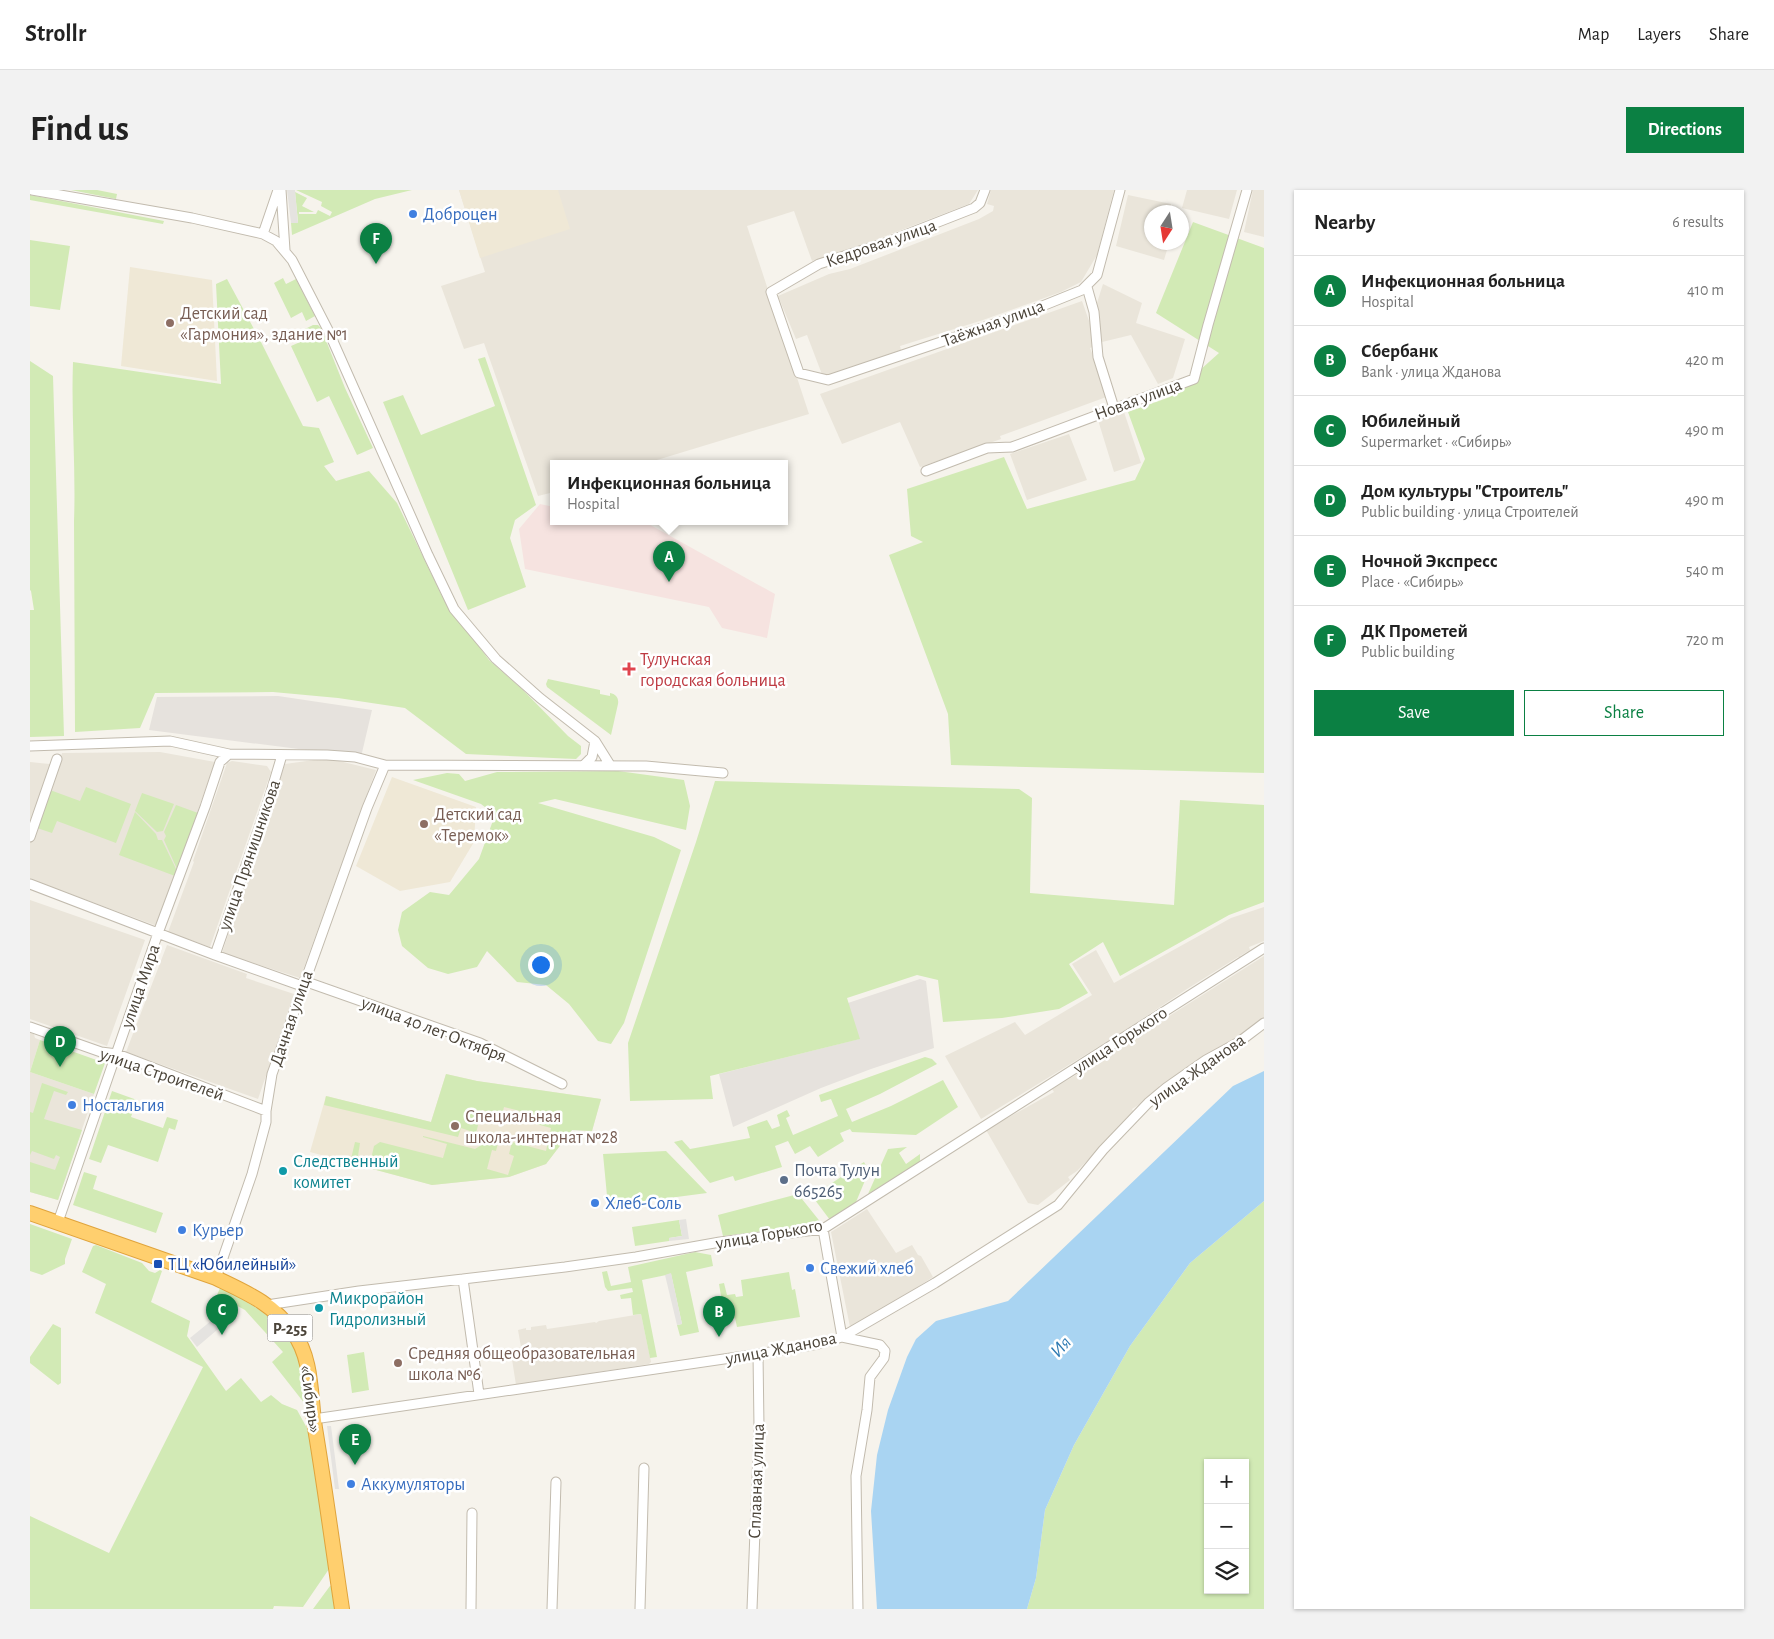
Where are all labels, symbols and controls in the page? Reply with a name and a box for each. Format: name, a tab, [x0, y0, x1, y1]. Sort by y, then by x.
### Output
text: Strollr	[25, 22, 86, 46]
text: Map	[1578, 26, 1609, 44]
text: Layers	[1637, 26, 1681, 44]
text: Share	[1709, 26, 1749, 44]
button: Directions	[1626, 107, 1744, 153]
text: Find us	[30, 112, 129, 147]
place label: Доброцен	[423, 205, 498, 224]
north arrow	[1144, 205, 1189, 250]
marker: Доброцен	[407, 208, 419, 220]
text: Nearby	[1314, 212, 1375, 233]
text: 6 results	[1672, 214, 1724, 230]
street label: Кедровая улица	[824, 217, 939, 271]
pin: F	[360, 223, 392, 264]
text: Инфекционная больница	[1361, 272, 1565, 291]
text: A	[1325, 282, 1335, 298]
text: 410 m	[1687, 282, 1724, 298]
text: Hospital	[1361, 294, 1414, 310]
street label: Таёжная улица	[940, 297, 1047, 351]
place label: Детский сад «Гармония», здание №1	[180, 305, 348, 344]
marker: Детский сад «Гармония», здание №1	[164, 317, 176, 329]
text: Сбербанк	[1361, 342, 1438, 361]
text: B	[1325, 352, 1335, 368]
text: 420 m	[1685, 352, 1724, 368]
text: Bank · улица Жданова	[1361, 364, 1501, 380]
street label: Новая улица	[1092, 376, 1184, 424]
text: Юбилейный	[1361, 412, 1461, 431]
text: C	[1326, 422, 1334, 438]
text: 490 m	[1685, 422, 1724, 438]
text: Supermarket · «Сибирь»	[1361, 434, 1512, 450]
popup	[550, 460, 788, 525]
text: Инфекционная больница	[567, 474, 771, 493]
text: Дом культуры "Строитель"	[1361, 482, 1568, 501]
text: D	[1325, 492, 1335, 508]
text: 490 m	[1685, 492, 1724, 508]
text: Hospital	[567, 496, 620, 512]
text: Public building · улица Строителей	[1361, 504, 1579, 520]
pin: A	[653, 541, 685, 582]
text: Ночной Экспресс	[1361, 552, 1498, 571]
text: E	[1326, 562, 1334, 578]
text: 540 m	[1686, 562, 1724, 578]
text: Place · «Сибирь»	[1361, 574, 1464, 590]
text: ДК Прометей	[1361, 622, 1468, 641]
text: F	[1326, 632, 1334, 648]
text: 720 m	[1686, 632, 1724, 648]
text: Public building	[1361, 644, 1455, 660]
place label: Тулунская городская больница	[640, 651, 786, 690]
marker: Тулунская городская больница	[622, 662, 636, 676]
button: Save	[1314, 690, 1514, 736]
button: Share	[1524, 690, 1724, 736]
street label: улица Прянишникова	[215, 778, 284, 934]
place label: Детский сад «Теремок»	[434, 806, 522, 845]
marker: Детский сад «Теремок»	[418, 818, 430, 830]
street label: улица Мира	[118, 942, 164, 1031]
your location	[528, 952, 554, 978]
street label: Дачная улица	[267, 968, 317, 1069]
street label: улица 40 лет Октября	[358, 993, 509, 1066]
street label: улица Горького	[1069, 1004, 1171, 1078]
pin: D	[44, 1026, 76, 1067]
street label: улица Жданова	[1145, 1031, 1249, 1111]
street label: улица Строителей	[96, 1045, 226, 1105]
place label: Ностальгия	[82, 1097, 165, 1115]
marker: Ностальгия	[66, 1099, 78, 1111]
place label: Специальная школа-интернат №28	[465, 1108, 618, 1147]
marker: Специальная школа-интернат №28	[449, 1120, 461, 1132]
place label: Следственный комитет	[293, 1153, 399, 1192]
place label: Почта Тулун 665265	[794, 1162, 880, 1201]
marker: Следственный комитет	[277, 1165, 289, 1177]
marker: Почта Тулун 665265	[778, 1174, 790, 1186]
place label: Хлеб-Соль	[605, 1194, 681, 1213]
marker: Хлеб-Соль	[589, 1197, 601, 1209]
street label: улица Горького	[713, 1217, 824, 1253]
place label: Курьер	[192, 1222, 244, 1240]
marker: Курьер	[176, 1224, 188, 1236]
place label: ТЦ «Юбилейный»	[168, 1255, 296, 1274]
marker: ТЦ «Юбилейный»	[152, 1258, 164, 1270]
place label: Свежий хлеб	[820, 1259, 914, 1278]
marker: Свежий хлеб	[804, 1262, 816, 1274]
place label: Микрорайон Гидролизный	[329, 1290, 426, 1329]
pin: C	[206, 1294, 238, 1335]
pin: B	[703, 1296, 735, 1337]
marker: Микрорайон Гидролизный	[313, 1302, 325, 1314]
road number: Р-255	[268, 1314, 312, 1342]
street label: улица Жданова	[723, 1329, 838, 1369]
water label: Ия	[1047, 1333, 1075, 1361]
place label: Средняя общеобразовательная школа №6	[408, 1344, 636, 1384]
marker: Средняя общеобразовательная школа №6	[392, 1357, 404, 1369]
street label: «Сибирь»	[296, 1364, 325, 1434]
street label: Сплавная улица	[746, 1423, 768, 1539]
pin: E	[339, 1424, 371, 1465]
map controls	[1204, 1459, 1249, 1594]
button: +	[1204, 1459, 1249, 1504]
place label: Аккумуляторы	[361, 1476, 465, 1494]
marker: Аккумуляторы	[345, 1478, 357, 1490]
button: −	[1204, 1504, 1249, 1549]
button: layers	[1204, 1549, 1249, 1594]

